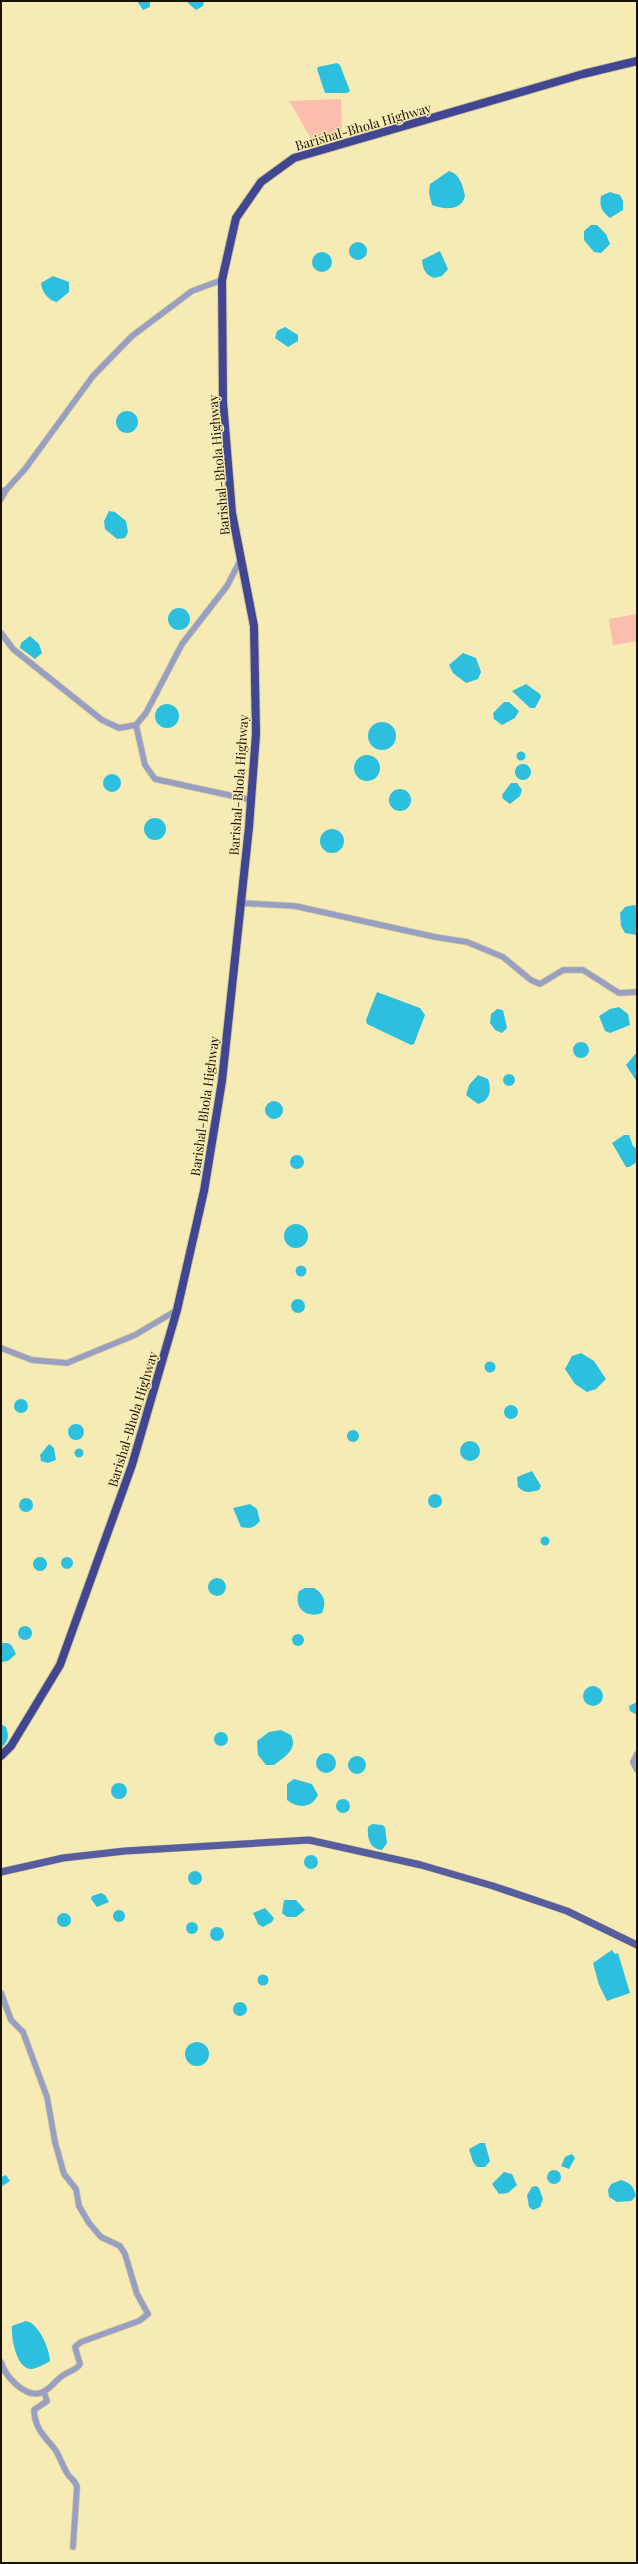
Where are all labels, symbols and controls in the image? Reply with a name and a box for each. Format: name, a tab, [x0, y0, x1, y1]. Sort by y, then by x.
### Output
street label: Barishal-Bhola Highway	[293, 98, 434, 154]
street label: Barishal-Bhola Highway	[203, 394, 233, 536]
street label: Barishal-Bhola Highway	[225, 714, 251, 856]
street label: Barishal-Bhola Highway	[186, 1035, 222, 1177]
street label: Barishal-Bhola Highway	[103, 1349, 161, 1489]

